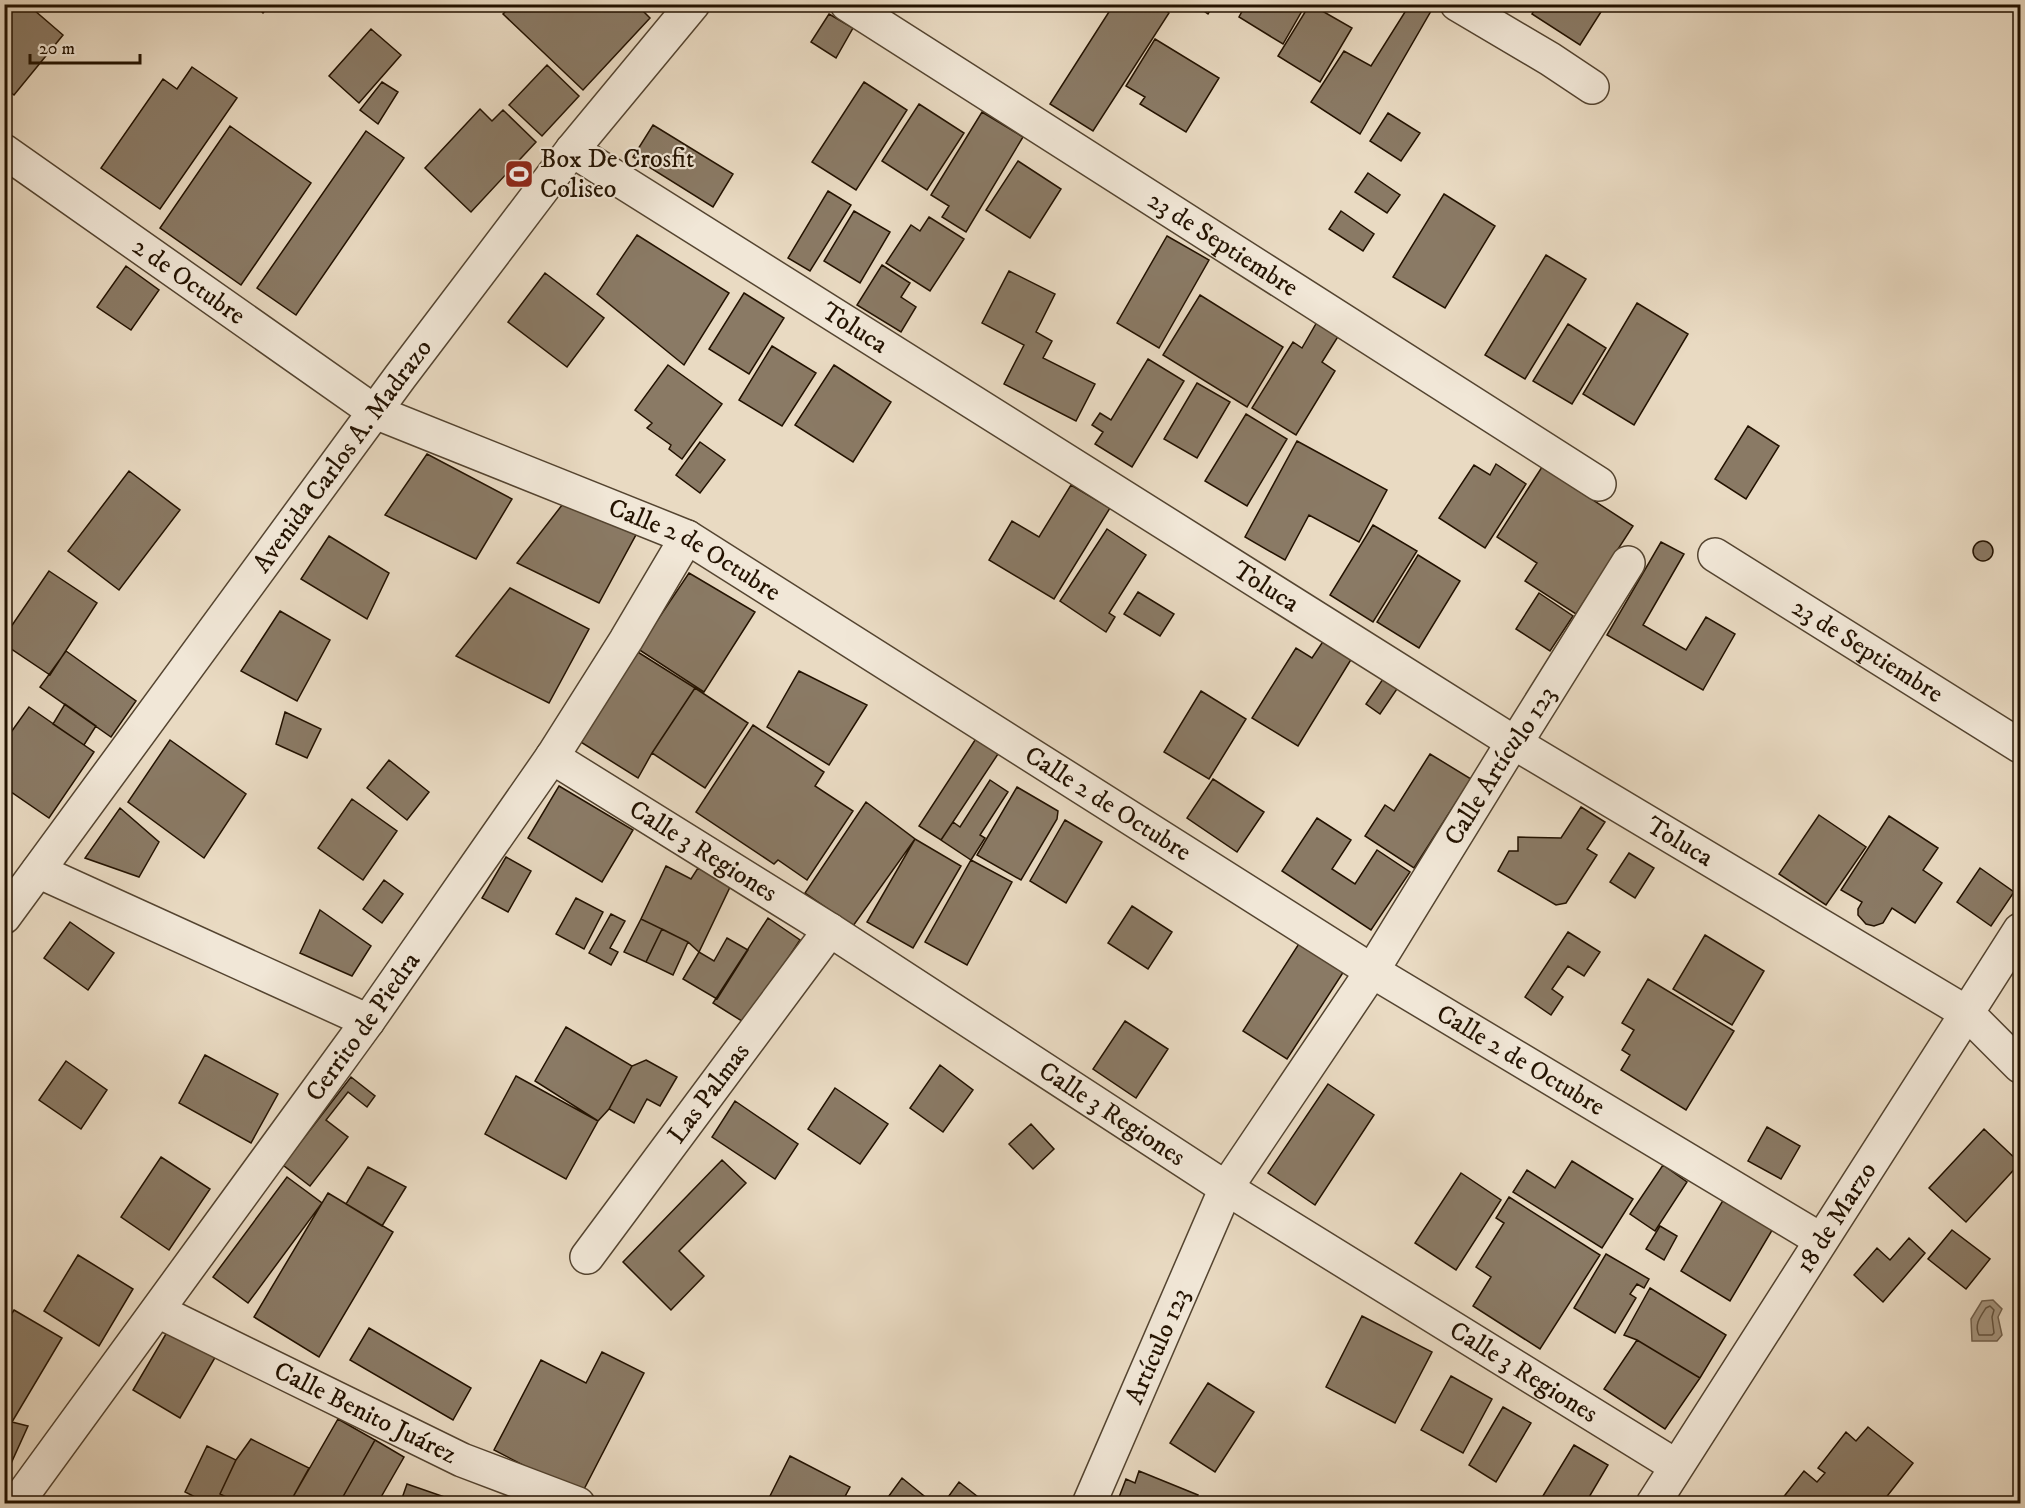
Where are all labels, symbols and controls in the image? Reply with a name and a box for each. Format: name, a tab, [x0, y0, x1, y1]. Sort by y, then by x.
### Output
scale bar	[30, 27, 140, 65]
text: 20 m	[39, 38, 75, 60]
place label: Box De Crosfit Coliseo	[540, 143, 694, 206]
sports icon: Box De Crosfit Coliseo	[503, 158, 535, 190]
street label: 23 de Septiembre	[1141, 184, 1305, 304]
street label: 2 de Octubre	[126, 230, 252, 332]
street label: Toluca	[815, 295, 894, 361]
street label: Avenida Carlos A. Madrazo	[246, 332, 439, 579]
street label: Calle 2 de Octubre	[604, 491, 787, 609]
street label: Toluca	[1227, 554, 1305, 620]
street label: 23 de Septiembre	[1786, 591, 1949, 710]
street label: Calle Artículo 123	[1437, 680, 1563, 852]
street label: Calle 2 de Octubre	[1018, 739, 1197, 869]
street label: Calle 3 Regiones	[623, 793, 783, 910]
street label: Toluca	[1640, 809, 1719, 874]
street label: Cerrito de Piedra	[298, 946, 428, 1108]
street label: Calle 2 de Octubre	[1430, 997, 1611, 1123]
street label: Las Palmas	[660, 1036, 757, 1150]
street label: Calle 3 Regiones	[1032, 1054, 1192, 1174]
street label: 18 de Marzo	[1788, 1156, 1884, 1279]
street label: Artículo 123	[1118, 1283, 1197, 1409]
street label: Calle 3 Regiones	[1443, 1314, 1604, 1430]
street label: Calle Benito Juárez	[269, 1354, 462, 1471]

